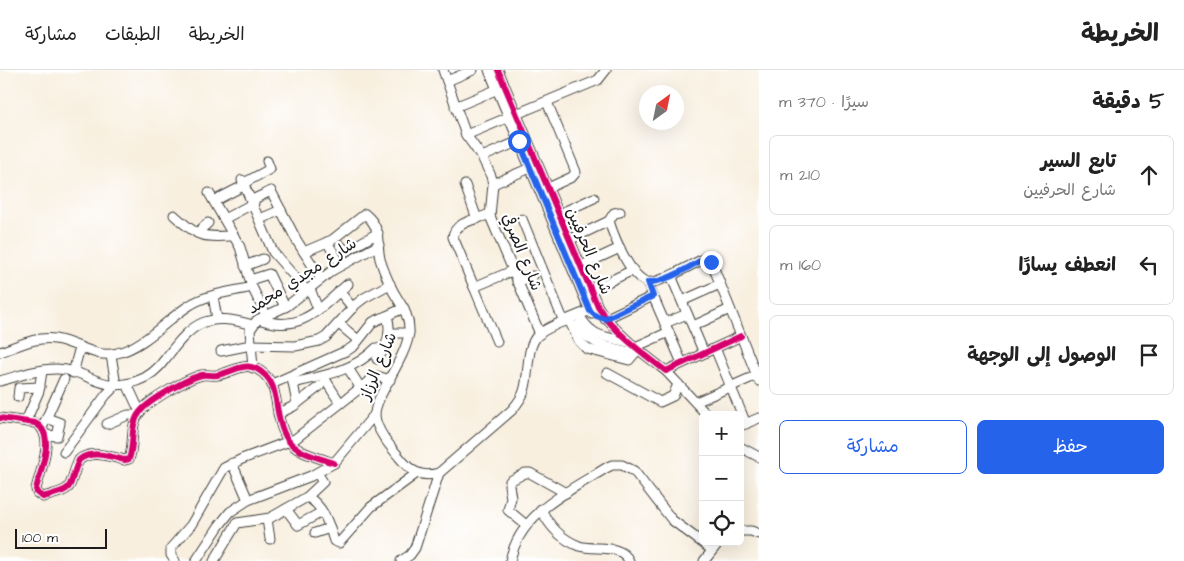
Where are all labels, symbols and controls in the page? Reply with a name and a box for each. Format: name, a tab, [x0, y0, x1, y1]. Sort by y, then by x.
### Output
text: الخريطة	[1081, 17, 1159, 51]
text: مشاركة	[25, 22, 77, 47]
text: الطبقات	[105, 22, 161, 47]
text: الخريطة	[189, 22, 245, 47]
north arrow	[639, 85, 684, 130]
text: 5 دقيقة	[1092, 87, 1164, 116]
text: سيرًا · 370 m	[779, 91, 869, 113]
route start	[508, 130, 531, 153]
text: تابع السير	[1041, 148, 1116, 175]
icon: ahead	[1135, 161, 1163, 189]
text: 210 m	[780, 164, 820, 186]
text: شارع الحرفيين	[1023, 179, 1116, 201]
street label: شارع الحرفيين	[561, 204, 617, 298]
street label: شارع الصرفي	[496, 210, 548, 294]
street label: شارع مجدي محمد	[243, 232, 361, 320]
route end	[700, 251, 723, 274]
icon: left	[1135, 251, 1163, 279]
text: انعطف يسارًا	[1019, 252, 1116, 279]
text: 160 m	[780, 254, 821, 276]
street label: شارع الرزاز	[353, 329, 402, 405]
icon: arrive	[1135, 341, 1163, 369]
text: الوصول إلى الوجهة	[967, 342, 1116, 369]
map controls	[699, 411, 744, 546]
button: +	[699, 411, 744, 456]
button: مشاركة	[779, 420, 967, 474]
button: حفظ	[977, 420, 1164, 474]
button: −	[699, 456, 744, 501]
button: locate	[699, 501, 744, 546]
scale bar	[15, 526, 108, 549]
text: 100 m	[22, 528, 58, 548]

